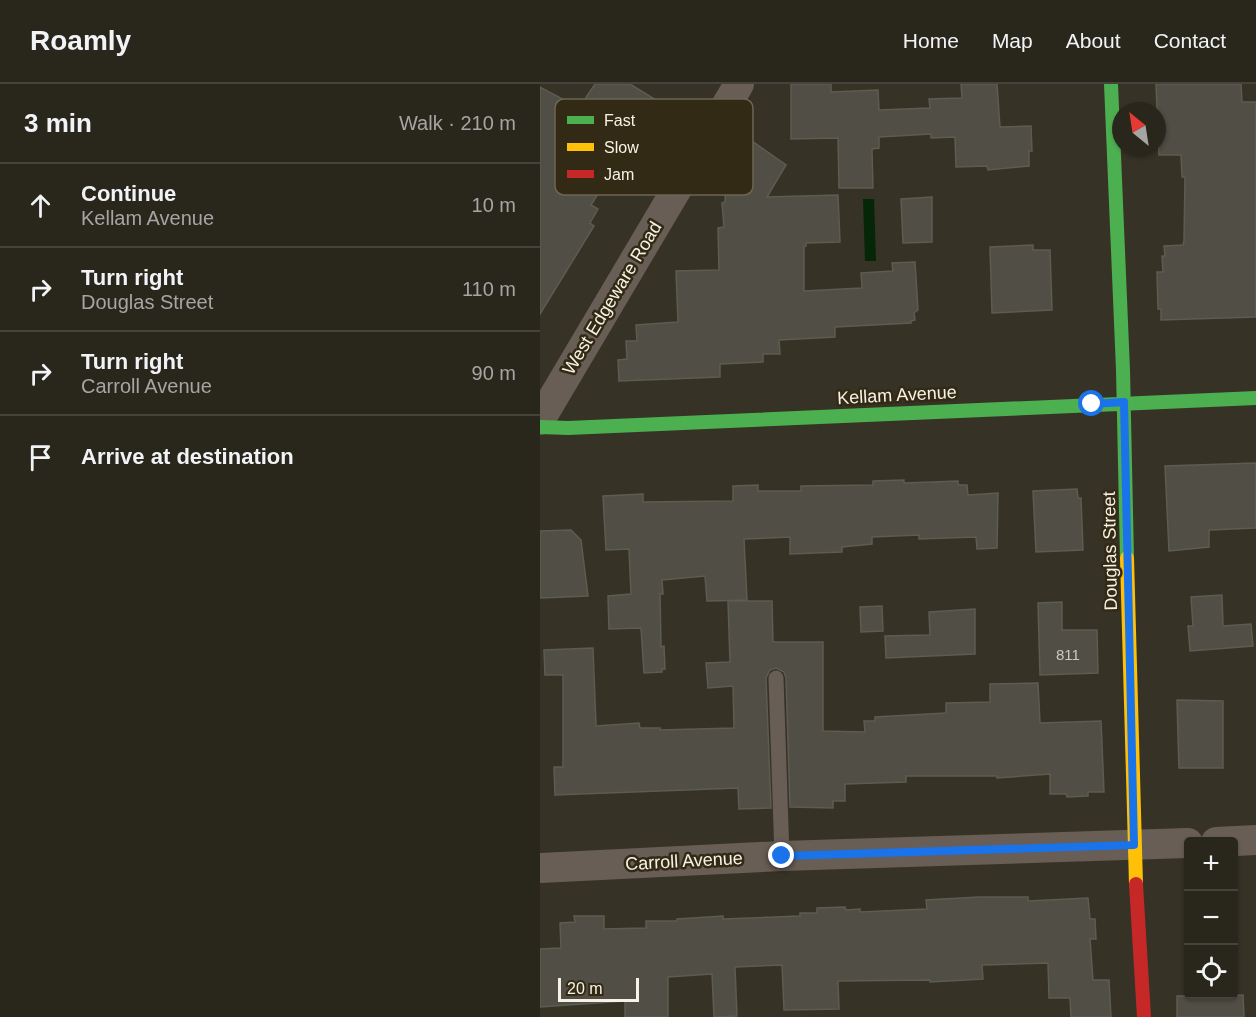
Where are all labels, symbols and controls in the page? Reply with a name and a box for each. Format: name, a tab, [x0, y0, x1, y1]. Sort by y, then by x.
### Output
text: Roamly	[30, 25, 131, 56]
text: Home	[903, 29, 959, 52]
text: Map	[992, 29, 1033, 52]
text: About	[1066, 29, 1121, 52]
text: Contact	[1154, 29, 1226, 52]
legend	[555, 99, 753, 195]
north arrow	[1112, 102, 1166, 156]
text: 3 min	[24, 108, 92, 138]
text: Walk · 210 m	[399, 112, 516, 134]
text: Fast	[604, 112, 636, 129]
text: Slow	[604, 139, 639, 156]
text: Jam	[604, 166, 634, 183]
text: Continue	[81, 181, 176, 206]
icon: ahead	[24, 189, 57, 222]
text: 10 m	[472, 194, 516, 216]
text: Kellam Avenue	[81, 207, 214, 229]
street label: West Edgeware Road	[558, 218, 666, 378]
text: Turn right	[81, 265, 183, 290]
icon: right	[24, 273, 57, 306]
text: 110 m	[462, 278, 516, 300]
text: Douglas Street	[81, 291, 213, 313]
text: Turn right	[81, 349, 183, 374]
icon: right	[24, 357, 57, 390]
text: 90 m	[472, 362, 516, 384]
text: Carroll Avenue	[81, 375, 212, 397]
street label: Kellam Avenue	[837, 382, 957, 408]
route start	[1078, 390, 1104, 416]
icon: arrive	[24, 441, 57, 474]
text: Arrive at destination	[81, 444, 294, 469]
street label: Douglas Street	[1099, 491, 1121, 611]
house number: 811	[1056, 646, 1080, 663]
map controls	[1184, 837, 1238, 999]
button: +	[1184, 837, 1238, 891]
route end	[768, 842, 794, 868]
street label: Carroll Avenue	[625, 848, 743, 874]
button: −	[1184, 891, 1238, 945]
button: locate	[1184, 945, 1238, 999]
scale bar	[558, 975, 639, 1002]
text: 20 m	[567, 980, 603, 997]

